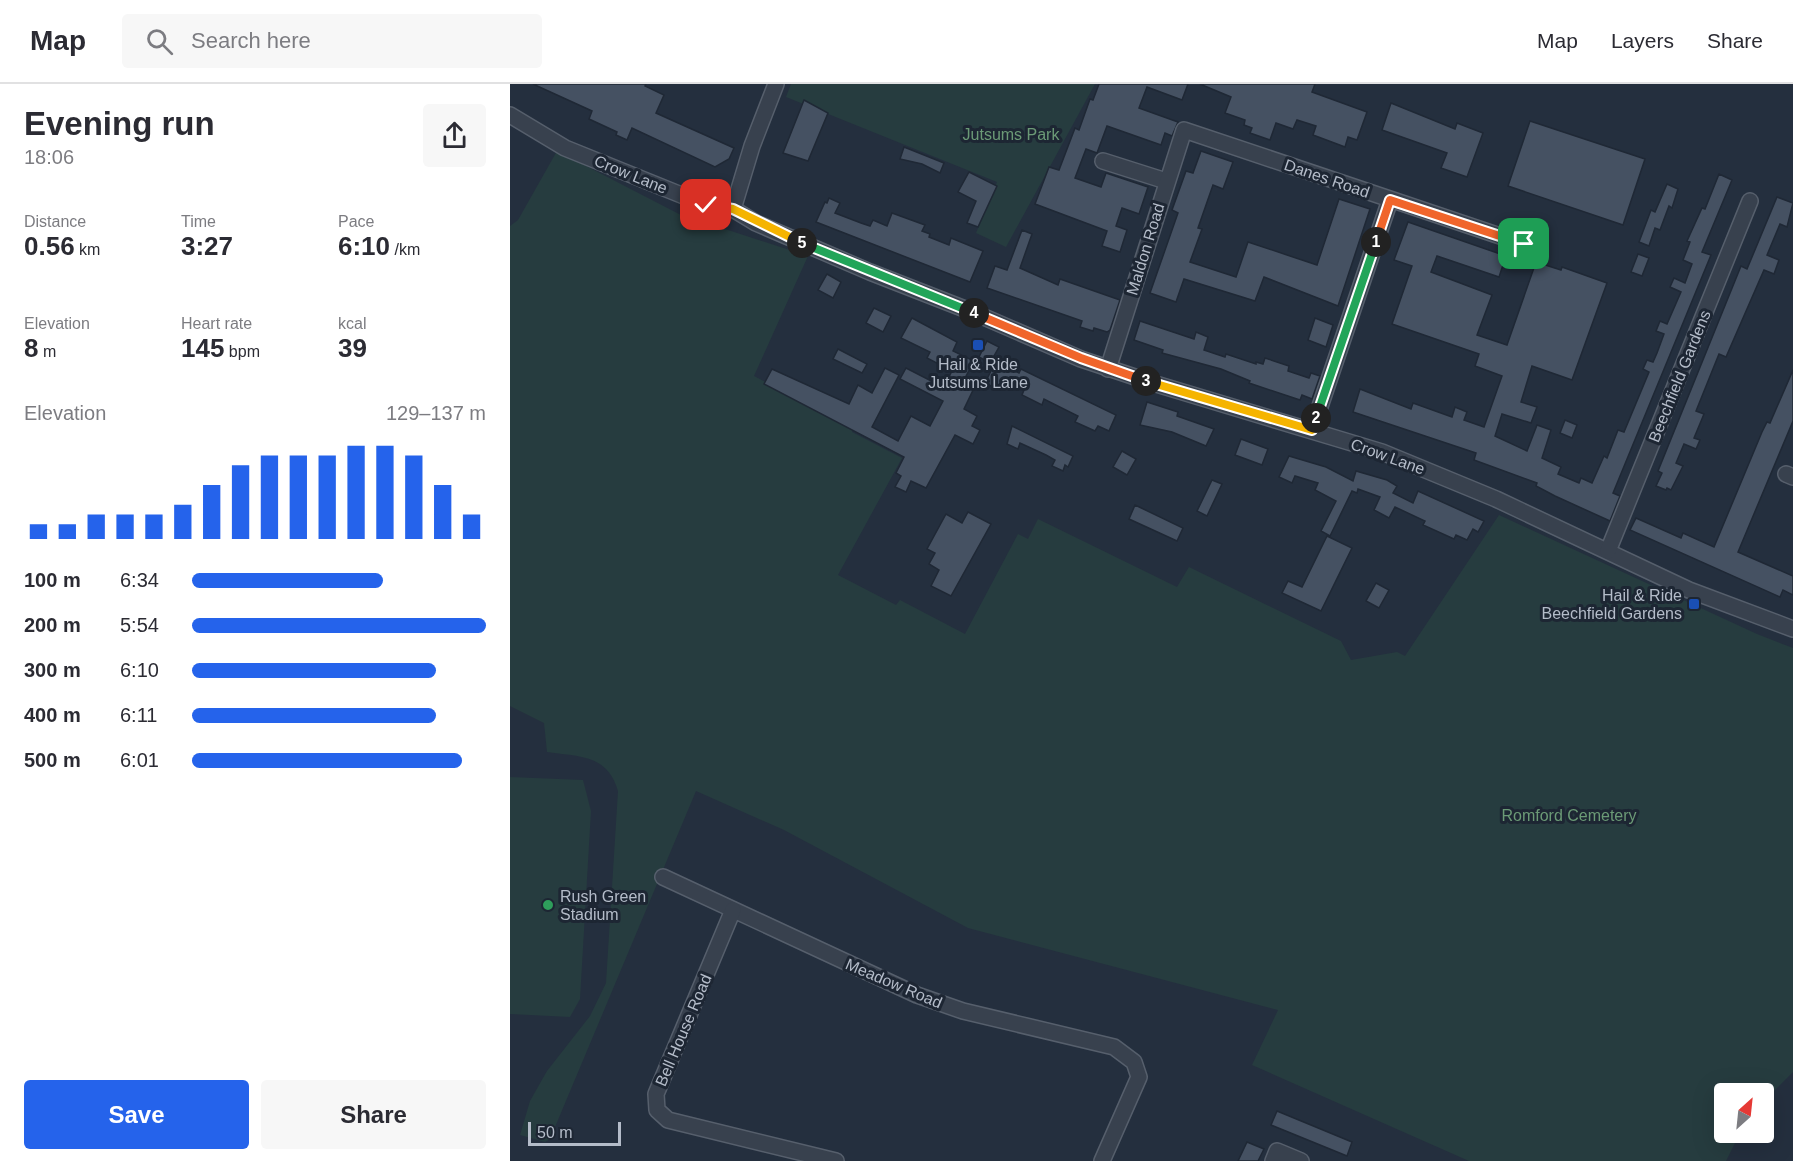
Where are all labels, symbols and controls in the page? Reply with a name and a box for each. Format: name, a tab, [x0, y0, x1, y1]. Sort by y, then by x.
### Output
search box	[122, 14, 542, 68]
text: Map	[30, 25, 86, 56]
icon: search	[143, 25, 176, 58]
text: Search here	[191, 28, 311, 53]
text: Map	[1537, 29, 1578, 52]
text: Layers	[1611, 29, 1674, 52]
text: Share	[1707, 29, 1763, 52]
button: share	[423, 104, 486, 167]
text: Evening run	[24, 105, 215, 142]
park label: Jutsums Park	[963, 126, 1060, 143]
text: 18:06	[24, 146, 74, 168]
street label: Crow Lane	[592, 152, 670, 197]
street label: Danes Road	[1282, 156, 1372, 201]
pin	[680, 179, 731, 230]
icon: check	[689, 188, 722, 221]
street label: Maldon Road	[1123, 201, 1168, 297]
text: Distance	[24, 213, 86, 230]
text: Time	[181, 213, 216, 230]
text: Pace	[338, 213, 374, 230]
pin	[1498, 218, 1549, 269]
pin: 1	[1361, 227, 1391, 257]
icon: arrive	[1507, 227, 1540, 260]
pin: 5	[787, 228, 817, 258]
text: 0.56	[24, 231, 75, 261]
text: 3:27	[181, 231, 233, 261]
text: 6:10	[338, 231, 390, 261]
text: 1	[1372, 233, 1380, 250]
text: 5	[798, 234, 806, 251]
text: km	[75, 241, 100, 258]
text: /km	[390, 241, 420, 258]
pin: 4	[959, 298, 989, 328]
text: 4	[970, 304, 978, 321]
street label: Beechfield Gardens	[1645, 308, 1714, 445]
text: Elevation	[24, 315, 90, 332]
text: Heart rate	[181, 315, 252, 332]
text: kcal	[338, 315, 366, 332]
text: 8	[24, 333, 38, 363]
text: 145	[181, 333, 224, 363]
text: 39	[338, 333, 367, 363]
marker: Hail & Ride Jutsums Lane	[971, 338, 985, 352]
text: m	[38, 343, 56, 360]
text: bpm	[224, 343, 260, 360]
place label: Hail & Ride Jutsums Lane	[928, 356, 1028, 391]
pin: 3	[1131, 366, 1161, 396]
text: 3	[1142, 372, 1150, 389]
text: Elevation	[24, 402, 106, 424]
text: 129–137 m	[386, 402, 486, 424]
pin: 2	[1301, 403, 1331, 433]
text: 2	[1312, 409, 1320, 426]
street label: Crow Lane	[1349, 435, 1427, 478]
text: 100 m	[24, 569, 81, 591]
text: 6:34	[120, 569, 159, 591]
place label: Hail & Ride Beechfield Gardens	[1541, 587, 1682, 622]
marker: Hail & Ride Beechfield Gardens	[1687, 597, 1701, 611]
text: 200 m	[24, 614, 81, 636]
text: 5:54	[120, 614, 159, 636]
text: 300 m	[24, 659, 81, 681]
text: 6:10	[120, 659, 159, 681]
text: 400 m	[24, 704, 81, 726]
text: 6:11	[120, 704, 157, 726]
text: 500 m	[24, 749, 81, 771]
text: 6:01	[120, 749, 159, 771]
park label: Romford Cemetery	[1501, 807, 1637, 824]
place label: Rush Green Stadium	[560, 888, 646, 923]
marker: Rush Green Stadium	[541, 898, 555, 912]
street label: Meadow Road	[843, 955, 945, 1011]
street label: Bell House Road	[652, 972, 715, 1089]
button: Save	[24, 1080, 249, 1149]
button: Share	[261, 1080, 486, 1149]
north arrow	[1714, 1083, 1774, 1143]
map controls	[1714, 1083, 1774, 1143]
scale bar	[528, 1119, 621, 1146]
text: 50 m	[537, 1124, 573, 1141]

